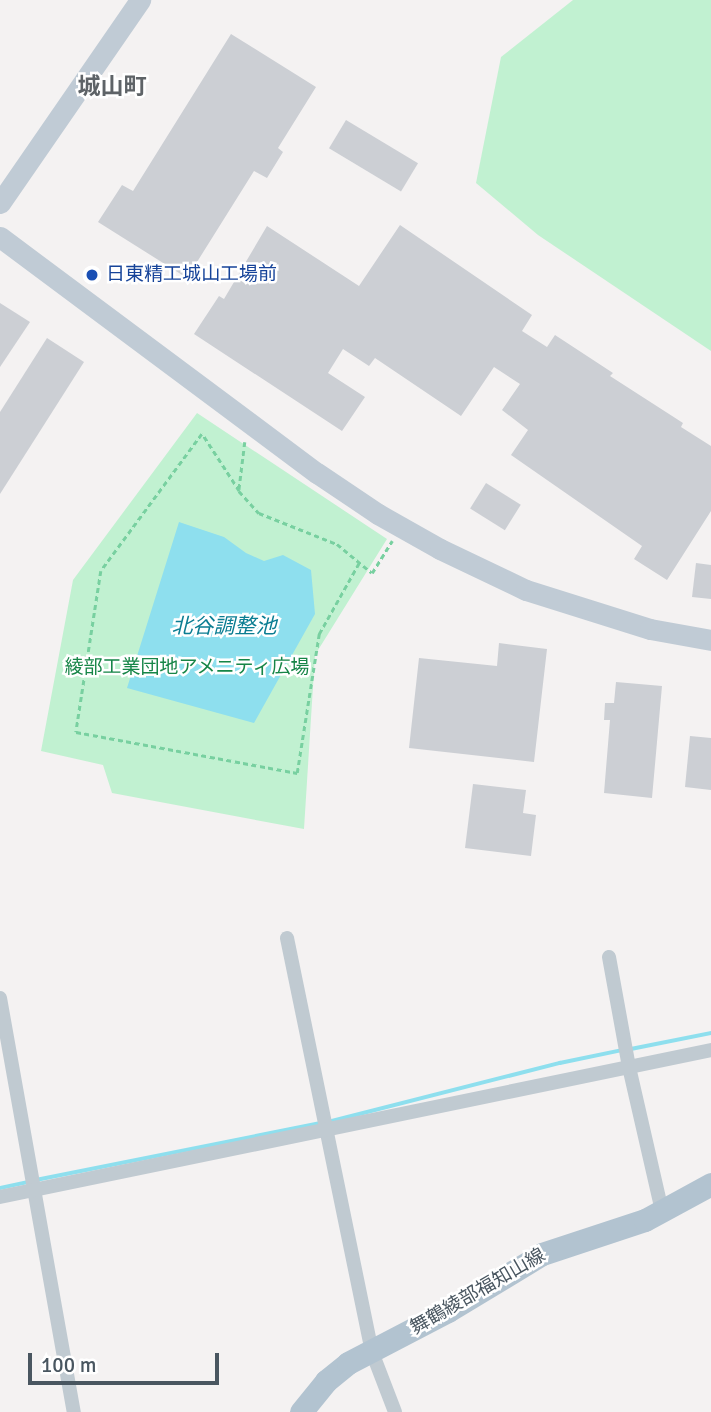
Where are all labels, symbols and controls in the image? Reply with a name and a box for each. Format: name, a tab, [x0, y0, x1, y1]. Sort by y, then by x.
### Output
district label: 城山町	[78, 73, 146, 101]
place label: 日東精工城山工場前	[106, 264, 277, 286]
marker: 日東精工城山工場前	[84, 267, 100, 283]
water label: 北谷調整池	[172, 613, 276, 639]
park label: 綾部工業団地アメニティ広場	[64, 657, 310, 679]
street label: 舞鶴綾部福知山線	[406, 1244, 550, 1340]
scale bar	[32, 1338, 222, 1382]
text: 100 m	[41, 1352, 96, 1378]

